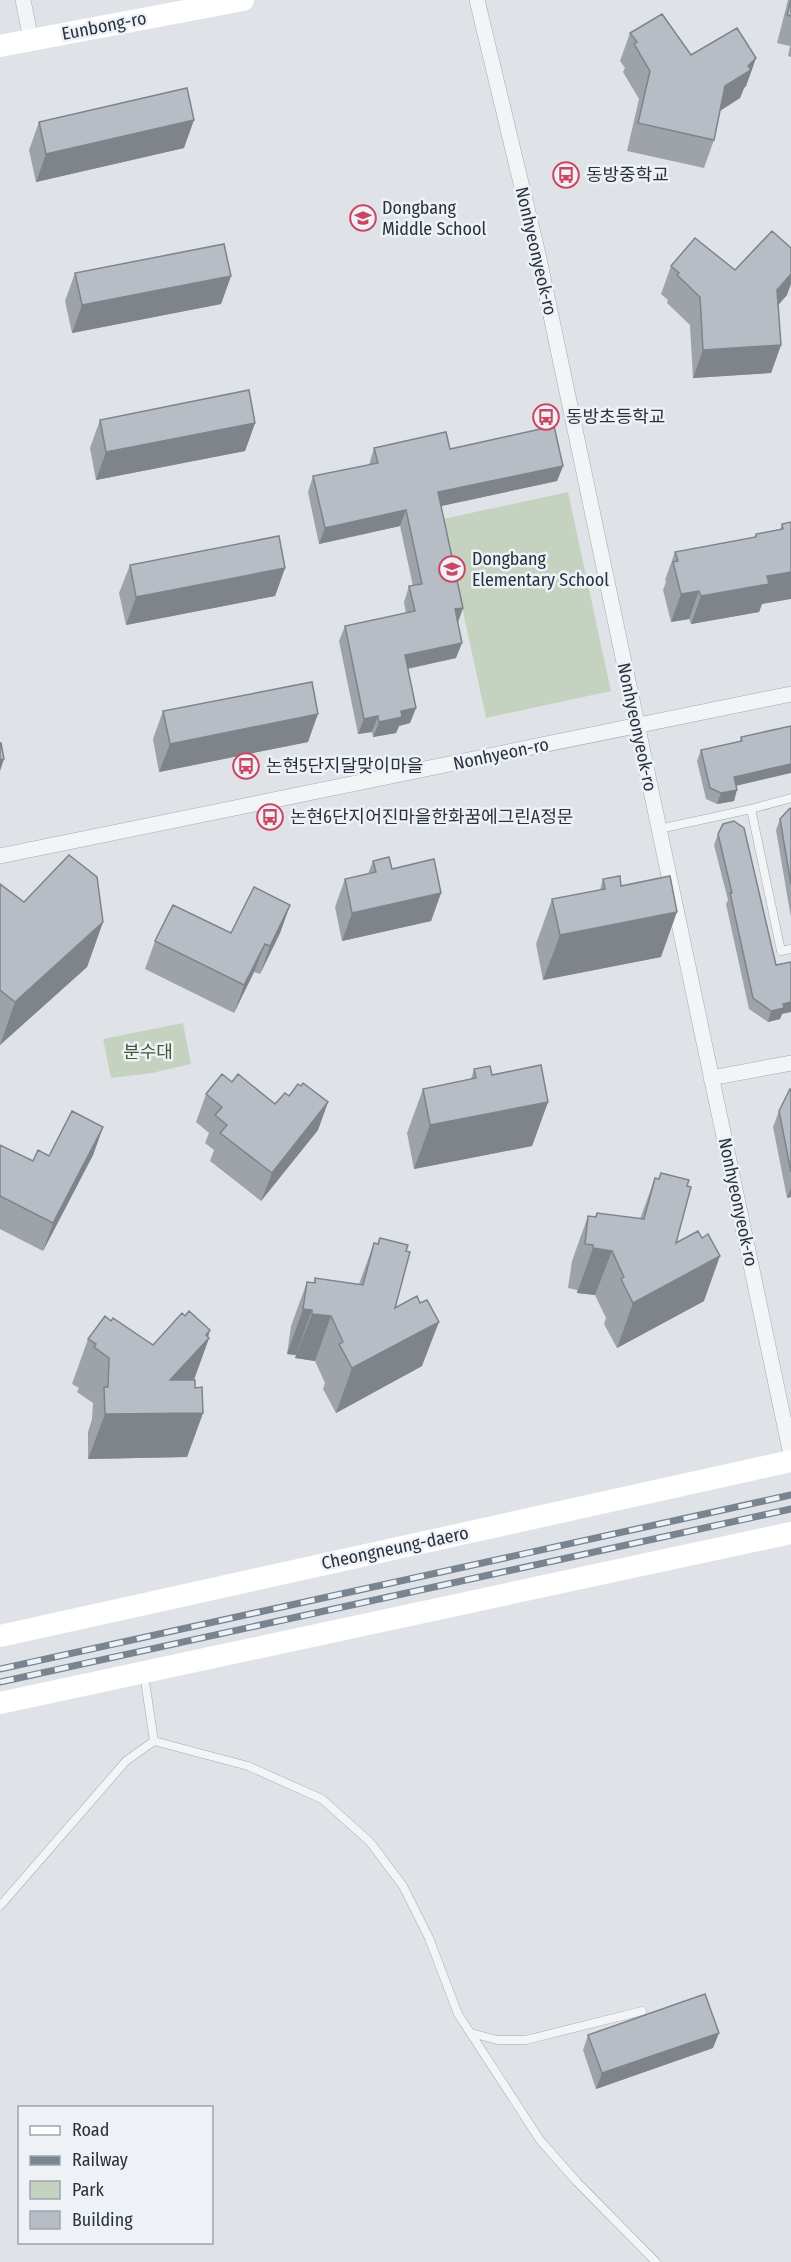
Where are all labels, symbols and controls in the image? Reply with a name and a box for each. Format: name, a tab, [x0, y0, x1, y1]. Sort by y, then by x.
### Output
street label: Eunbong-ro	[60, 7, 148, 45]
bus stop icon: 동방중학교	[551, 160, 581, 190]
place label: 동방중학교	[586, 164, 669, 186]
street label: Nonhyeonyeok-ro	[511, 185, 561, 317]
place label: Dongbang Middle School	[382, 197, 486, 240]
school or university icon: Dongbang Middle School	[348, 203, 378, 233]
bus stop icon: 동방초등학교	[531, 402, 561, 432]
place label: 동방초등학교	[566, 406, 665, 428]
place label: Dongbang Elementary School	[472, 548, 609, 591]
school or university icon: Dongbang Elementary School	[437, 554, 467, 584]
street label: Nonhyeonyeok-ro	[613, 661, 661, 793]
street label: Nonhyeon-ro	[451, 733, 551, 775]
bus stop icon: 논현5단지달맞이마을	[231, 751, 261, 781]
place label: 논현5단지달맞이마을	[266, 755, 423, 777]
bus stop icon: 논현6단지어진마을한화꿈에그린A정문	[255, 802, 285, 832]
place label: 논현6단지어진마을한화꿈에그린A정문	[290, 806, 573, 828]
park label: 분수대	[123, 1041, 173, 1063]
street label: Nonhyeonyeok-ro	[714, 1136, 762, 1268]
street label: Cheongneung-daero	[320, 1522, 470, 1574]
legend	[18, 2106, 213, 2244]
text: Road	[72, 2119, 109, 2141]
text: Railway	[72, 2149, 128, 2171]
text: Park	[72, 2179, 105, 2201]
text: Building	[72, 2209, 133, 2231]

